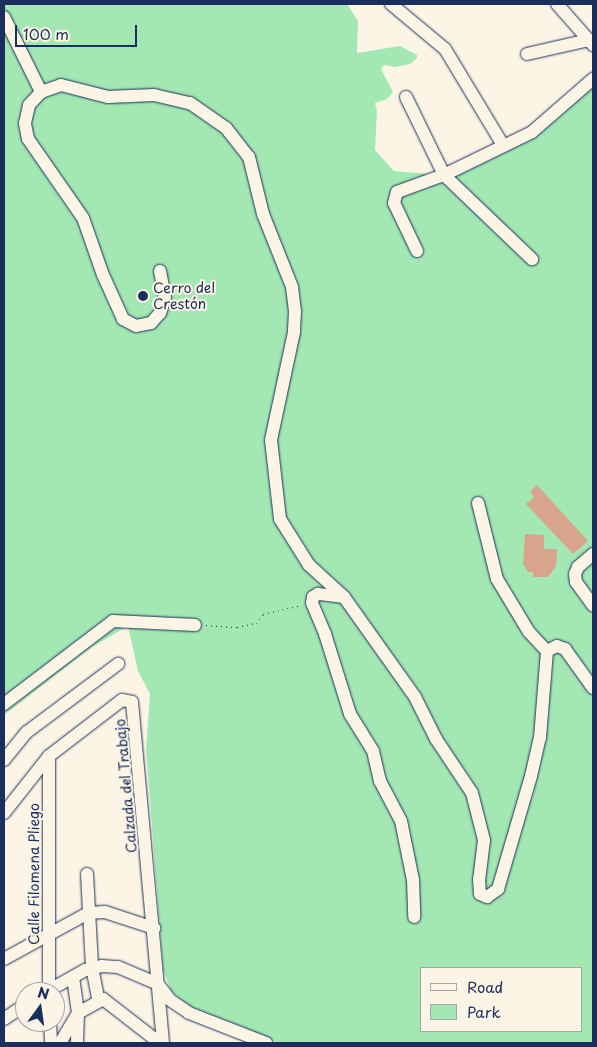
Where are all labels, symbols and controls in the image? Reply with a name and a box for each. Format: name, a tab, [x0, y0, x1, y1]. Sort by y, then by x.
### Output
scale bar	[18, 15, 140, 47]
text: 100 m	[23, 22, 69, 45]
place label: Cerro del Crestón	[153, 280, 215, 312]
marker: Cerro del Crestón	[137, 290, 149, 302]
street label: Calzada del Trabajo	[112, 718, 140, 854]
street label: Calle Filomena Pliego	[26, 803, 42, 945]
legend	[420, 967, 582, 1032]
text: Road	[467, 975, 503, 998]
text: N	[36, 981, 51, 1004]
north arrow	[15, 982, 65, 1032]
text: Park	[467, 1000, 501, 1023]

